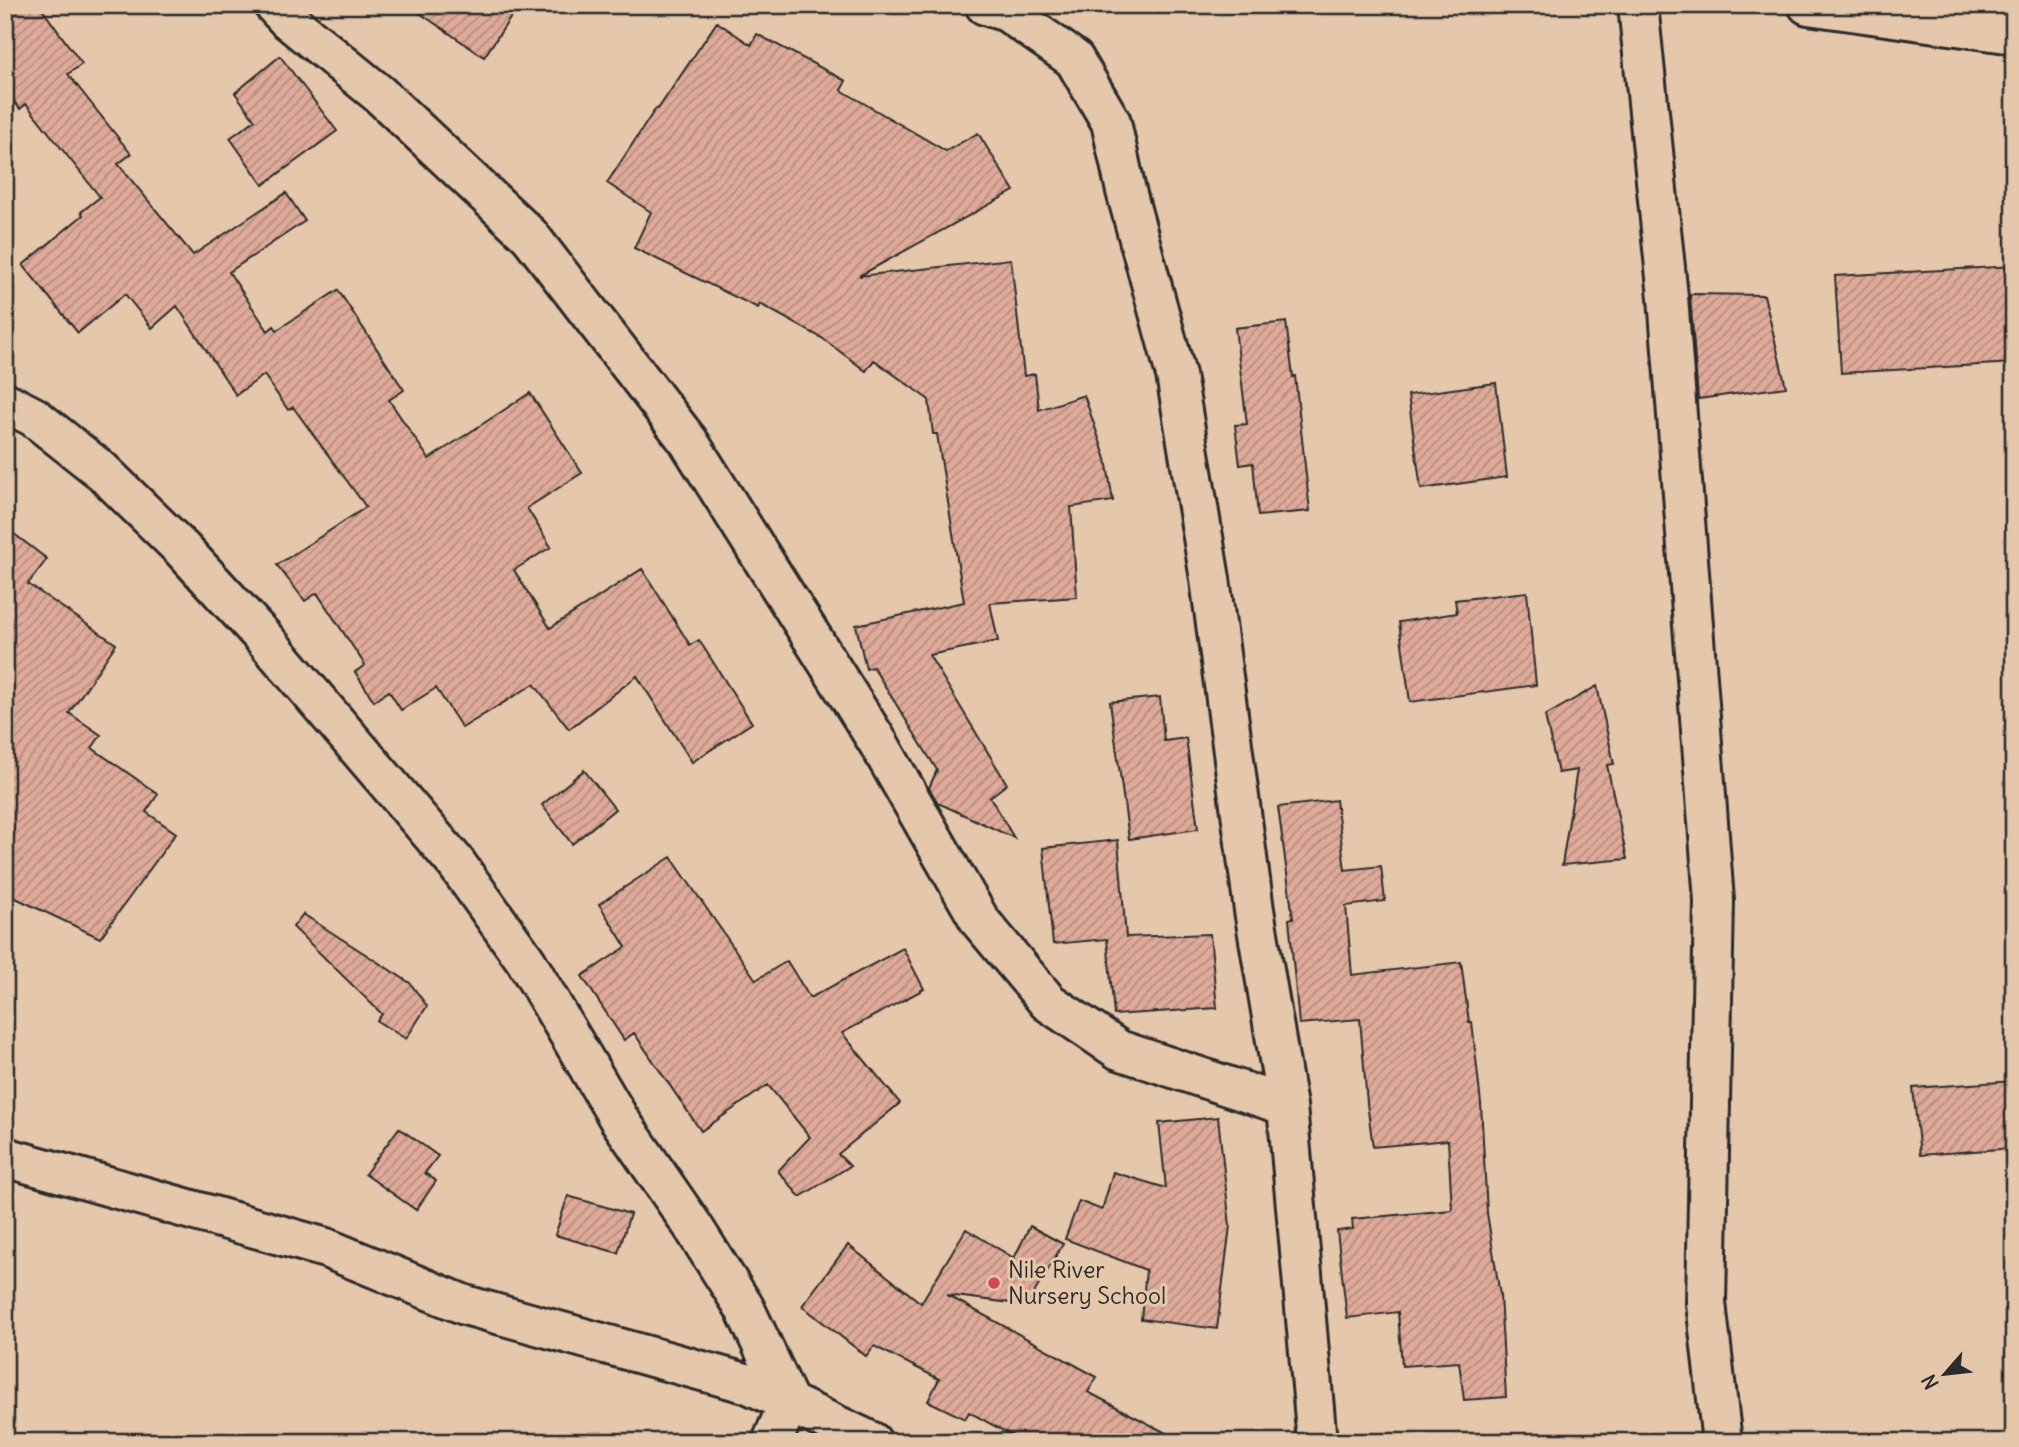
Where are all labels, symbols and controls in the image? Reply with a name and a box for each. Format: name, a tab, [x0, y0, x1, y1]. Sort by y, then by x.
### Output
place label: Nile River Nursery School	[1008, 1255, 1166, 1310]
marker: Nile River Nursery School	[986, 1275, 1002, 1291]
north arrow	[1910, 1338, 1980, 1408]
text: N	[1916, 1371, 1944, 1393]

